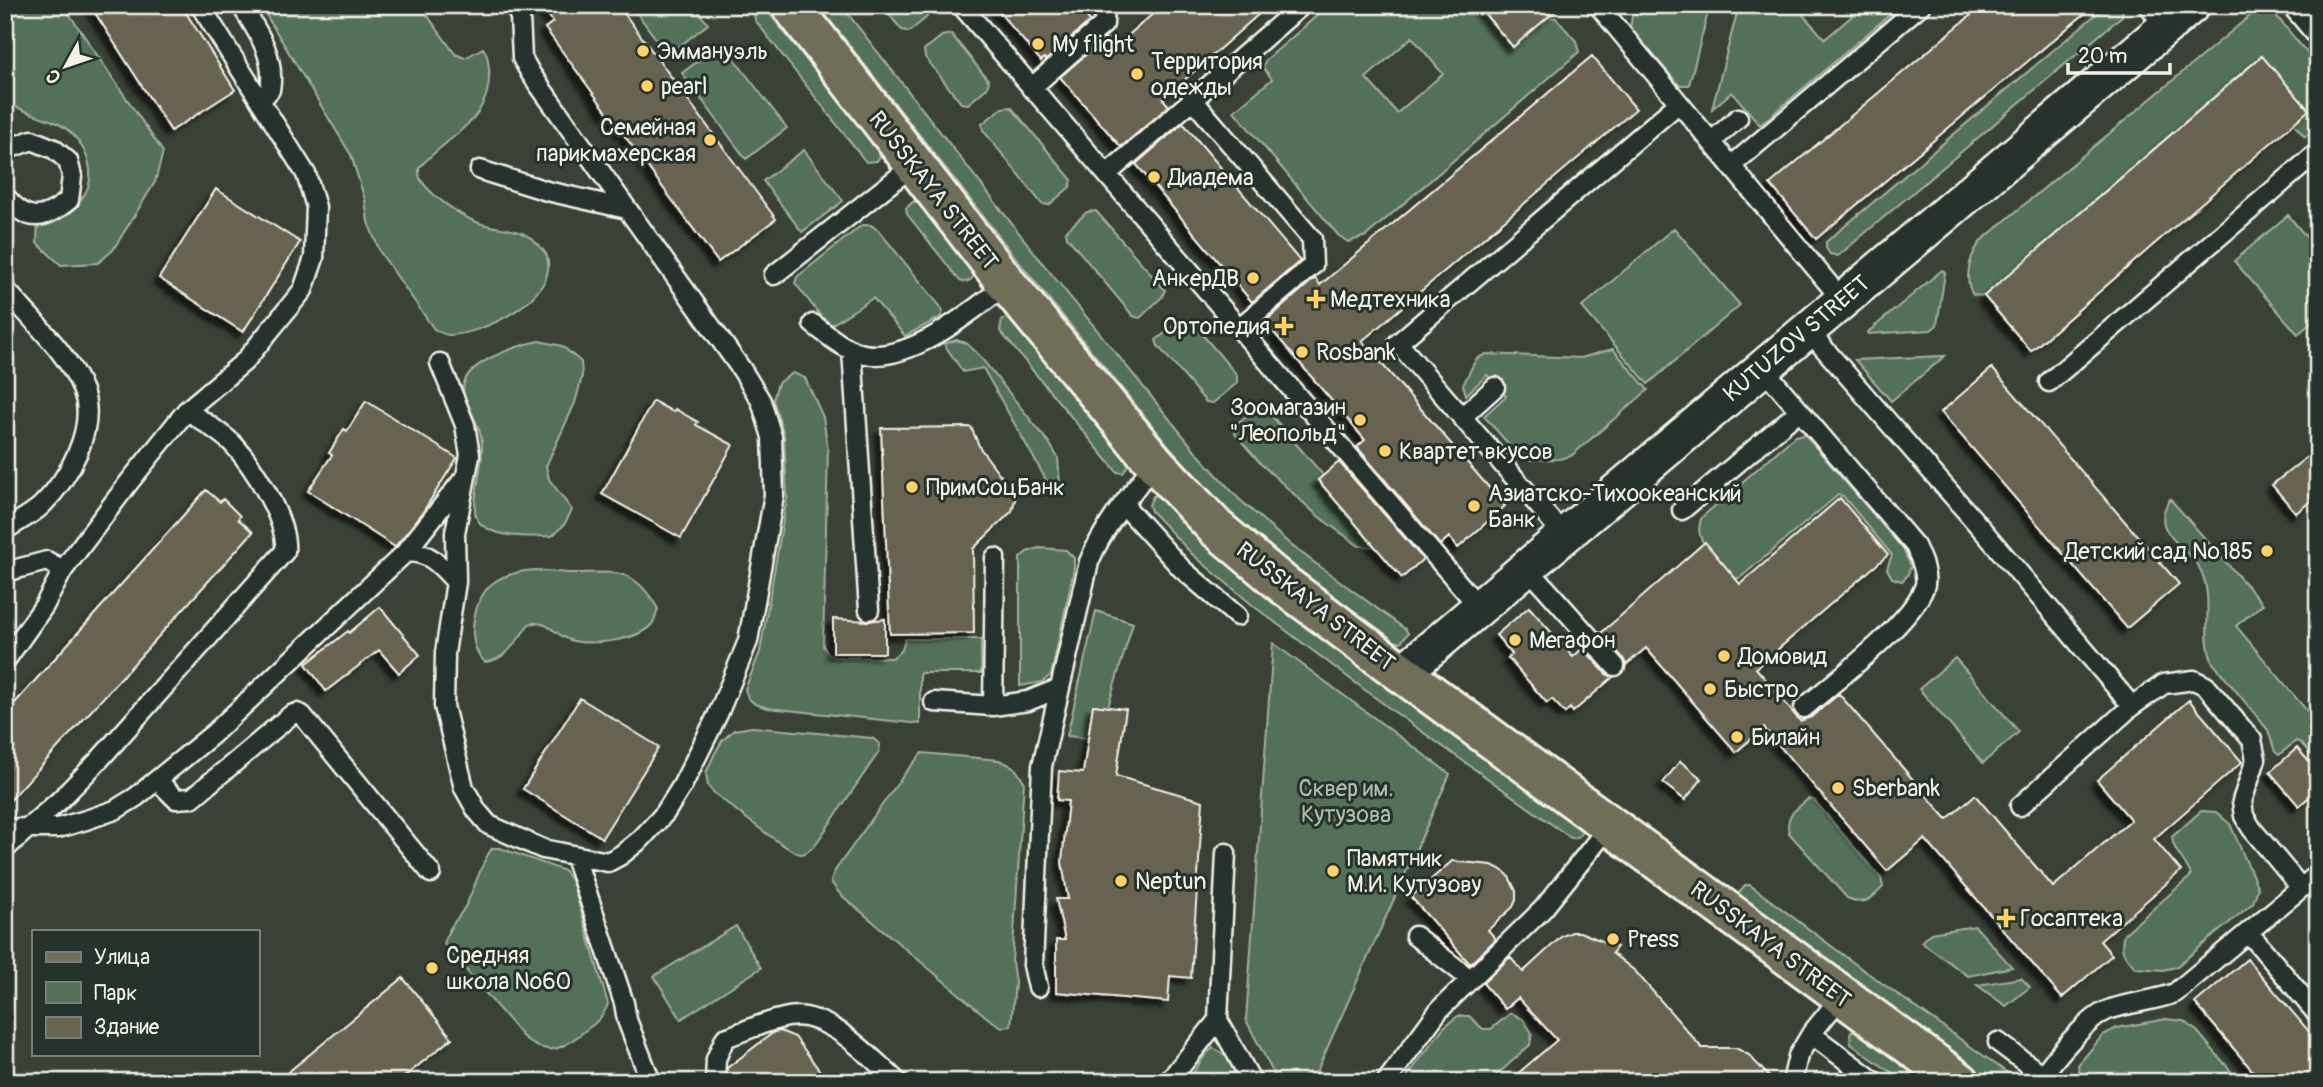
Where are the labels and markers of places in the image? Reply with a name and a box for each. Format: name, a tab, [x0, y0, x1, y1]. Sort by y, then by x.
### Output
place label: My flight	[1052, 30, 1135, 59]
marker: My flight	[1030, 36, 1046, 52]
place label: Эммануэль	[657, 37, 768, 66]
marker: Эммануэль	[635, 43, 651, 59]
place label: Территория одежды	[1151, 47, 1263, 102]
marker: Территория одежды	[1129, 66, 1145, 82]
place label: pearl	[661, 72, 708, 101]
marker: pearl	[639, 78, 655, 94]
place label: Семейная парикмахерская	[536, 113, 696, 168]
marker: Семейная парикмахерская	[702, 132, 718, 148]
place label: Диадема	[1167, 163, 1254, 192]
marker: Диадема	[1146, 169, 1162, 185]
place label: АнкерДВ	[1152, 264, 1239, 293]
marker: АнкерДВ	[1245, 270, 1261, 286]
place label: Медтехника	[1330, 285, 1450, 314]
marker: Медтехника	[1308, 291, 1324, 307]
place label: Ортопедия	[1163, 312, 1270, 341]
marker: Ортопедия	[1276, 318, 1292, 334]
place label: Rosbank	[1316, 338, 1396, 367]
marker: Rosbank	[1294, 344, 1310, 360]
place label: Зоомагазин "Леопольд"	[1229, 393, 1346, 448]
marker: Зоомагазин "Леопольд"	[1352, 412, 1368, 428]
place label: Квартет вкусов	[1399, 437, 1553, 466]
marker: Квартет вкусов	[1377, 443, 1393, 459]
place label: ПримСоцБанк	[926, 473, 1065, 502]
marker: ПримСоцБанк	[904, 479, 920, 495]
place label: Азиатско-Тихоокеанский Банк	[1488, 479, 1742, 534]
marker: Азиатско-Тихоокеанский Банк	[1466, 498, 1482, 514]
place label: Детский сад №185	[2063, 537, 2253, 566]
marker: Детский сад №185	[2259, 543, 2275, 559]
place label: Мегафон	[1529, 626, 1616, 655]
marker: Мегафон	[1507, 632, 1523, 648]
place label: Домовид	[1737, 642, 1827, 671]
marker: Домовид	[1716, 648, 1732, 664]
place label: Быстро	[1724, 675, 1799, 704]
marker: Быстро	[1702, 681, 1718, 697]
place label: Билайн	[1751, 723, 1820, 752]
marker: Билайн	[1729, 729, 1745, 745]
place label: Sberbank	[1852, 774, 1941, 803]
marker: Sberbank	[1830, 780, 1846, 796]
place label: Памятник М.И. Кутузову	[1347, 844, 1482, 899]
marker: Памятник М.И. Кутузову	[1325, 863, 1341, 879]
place label: Neptun	[1135, 867, 1207, 896]
marker: Neptun	[1113, 873, 1129, 889]
place label: Госаптека	[2020, 904, 2123, 933]
marker: Госаптека	[1998, 910, 2014, 926]
place label: Press	[1627, 925, 1679, 954]
marker: Press	[1605, 931, 1621, 947]
place label: Средняя школа №60	[446, 941, 571, 996]
marker: Средняя школа №60	[424, 960, 440, 976]

